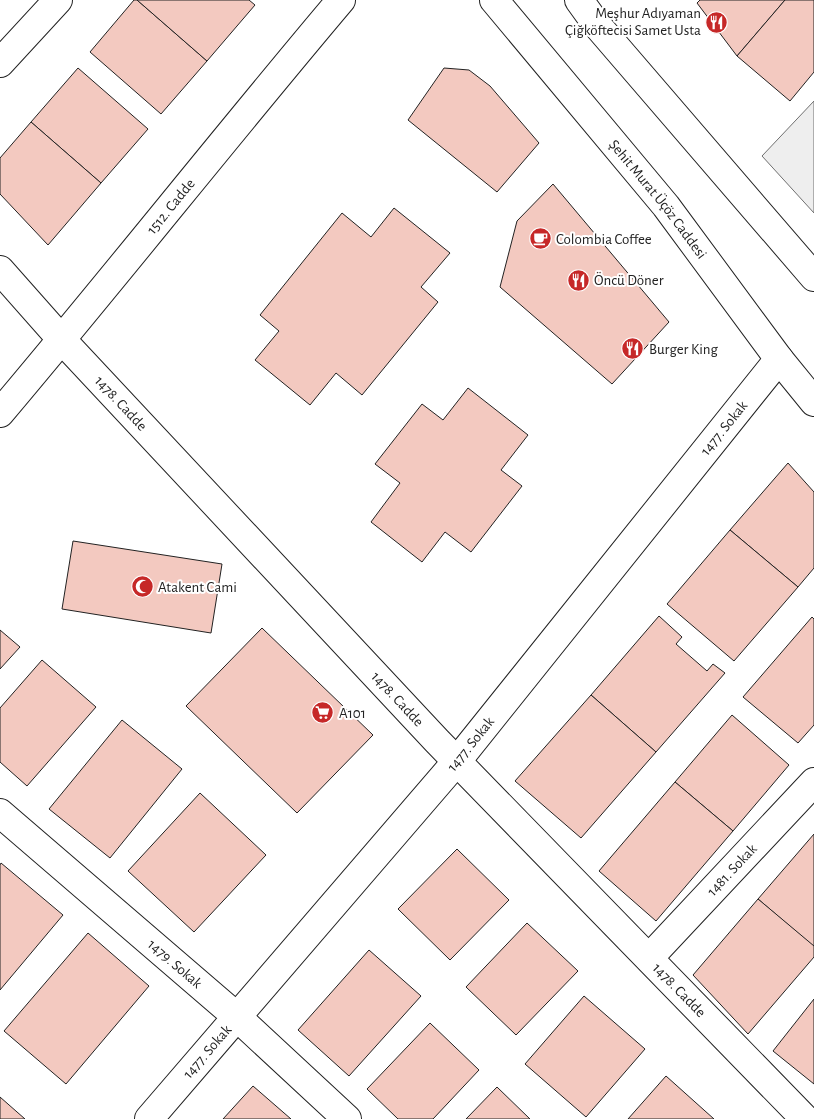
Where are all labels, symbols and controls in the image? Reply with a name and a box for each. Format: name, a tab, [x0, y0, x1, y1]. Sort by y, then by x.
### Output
place label: Meşhur Adıyaman Çiğköftecisi Samet Usta	[565, 6, 701, 38]
restaurant icon: Meşhur Adıyaman Çiğköftecisi Samet Usta	[705, 10, 729, 34]
street label: Şehit Murat Üçöz Caddesi	[606, 137, 710, 261]
street label: 1512. Cadde	[144, 176, 198, 237]
cafe icon: Colombia Coffee	[528, 227, 552, 251]
place label: Colombia Coffee	[556, 232, 652, 247]
restaurant icon: Öncü Döner	[566, 268, 590, 292]
place label: Öncü Döner	[594, 271, 664, 288]
restaurant icon: Burger King	[621, 337, 645, 361]
place label: Burger King	[649, 342, 719, 357]
street label: 1478. Cadde	[92, 373, 150, 434]
street label: 1477. Sokak	[698, 398, 750, 458]
mosque icon: Atakent Cami	[130, 575, 154, 599]
place label: Atakent Cami	[158, 580, 237, 595]
street label: 1478. Cadde	[369, 669, 427, 729]
supermarket icon: A101	[311, 701, 335, 725]
place label: A101	[339, 706, 366, 721]
street label: 1477. Sokak	[444, 714, 497, 774]
street label: 1481. Sokak	[704, 841, 760, 899]
street label: 1479. Sokak	[145, 936, 205, 991]
street label: 1478. Cadde	[650, 960, 709, 1020]
street label: 1477. Sokak	[180, 1022, 234, 1081]

